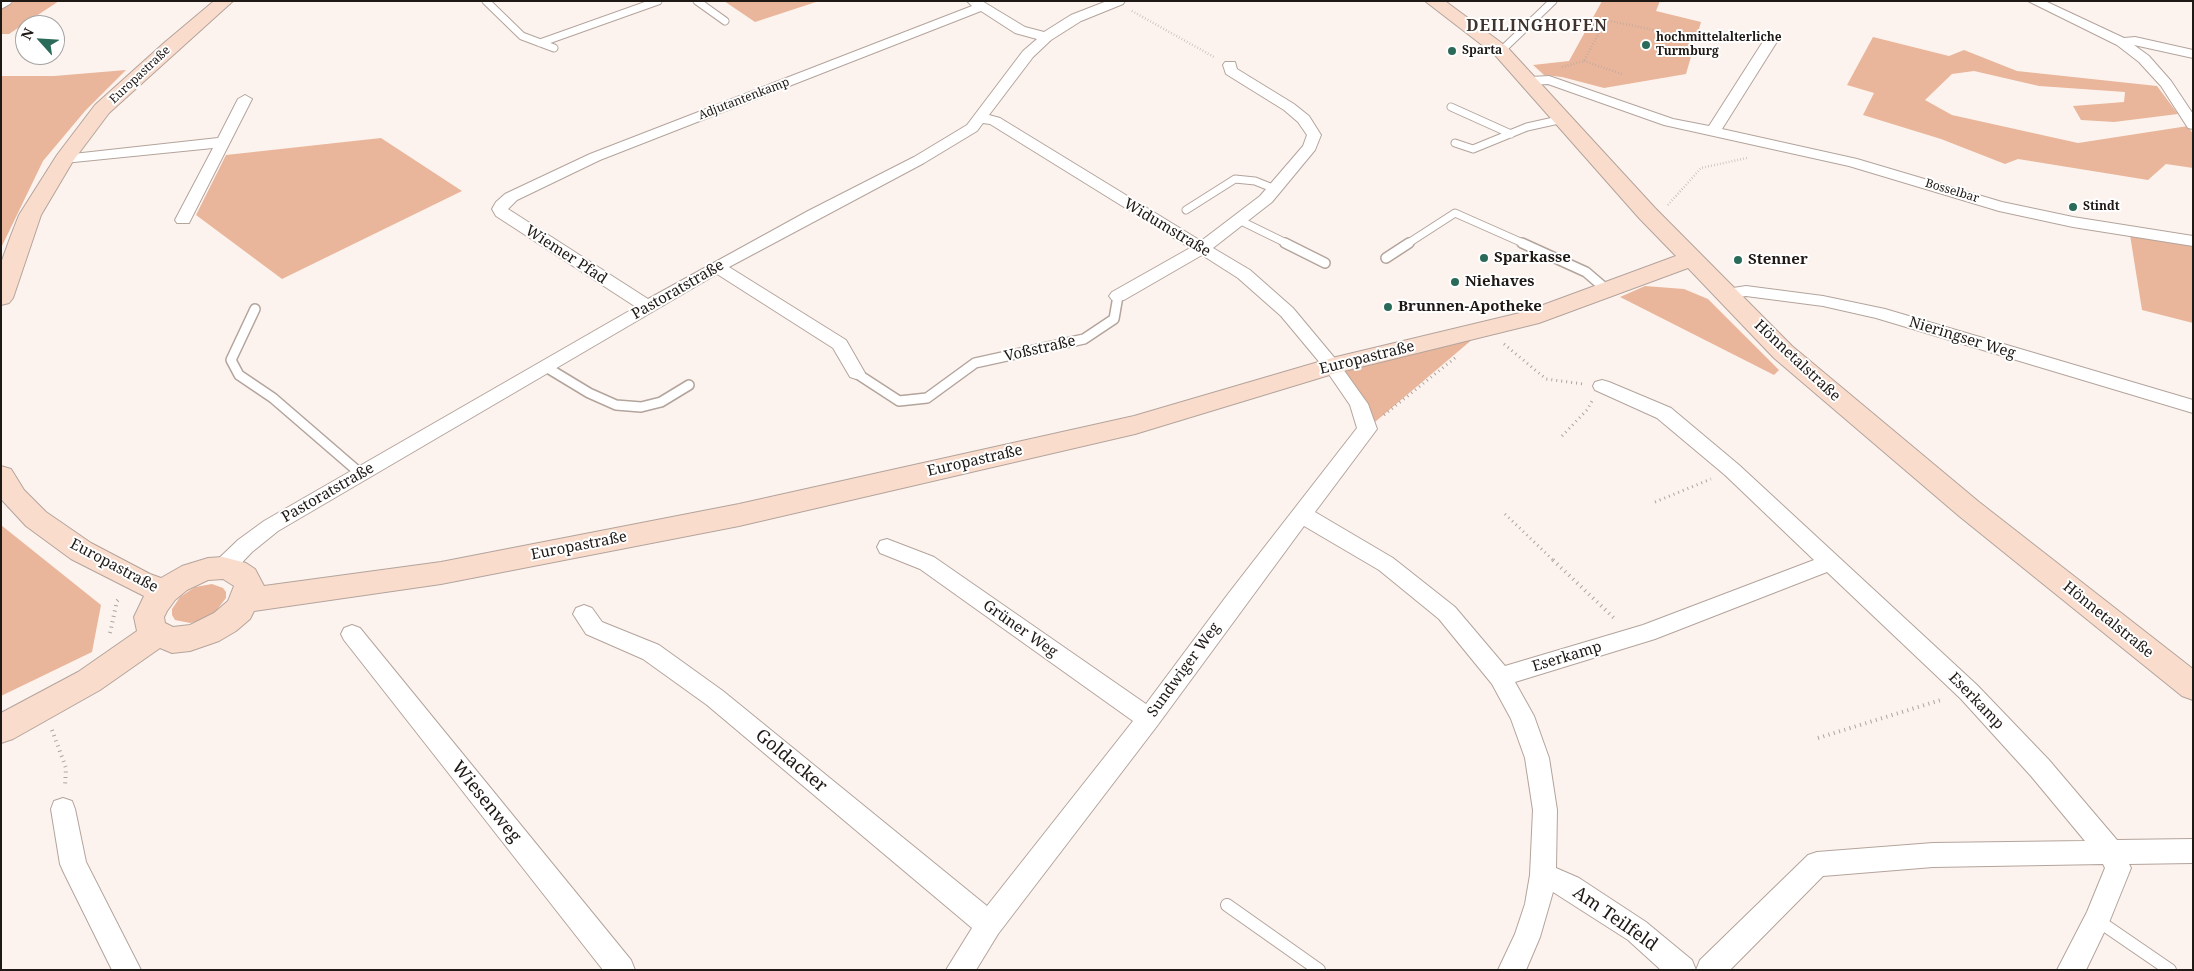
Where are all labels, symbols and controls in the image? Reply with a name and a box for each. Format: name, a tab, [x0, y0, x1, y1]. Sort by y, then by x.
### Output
north arrow	[15, 15, 65, 65]
district label: DEILINGHOFEN	[1465, 16, 1609, 36]
text: N	[16, 25, 38, 43]
place label: hochmittelalterliche Turmburg	[1656, 31, 1782, 59]
marker: hochmittelalterliche Turmburg	[1640, 39, 1652, 51]
street label: Europastraße	[107, 43, 173, 107]
place label: Sparta	[1462, 44, 1502, 58]
marker: Sparta	[1446, 45, 1458, 57]
street label: Adjutantenkamp	[696, 75, 792, 123]
street label: Bosselbar	[1923, 176, 1981, 206]
street label: Widumstraße	[1120, 195, 1214, 261]
place label: Stindt	[2083, 200, 2120, 214]
marker: Stindt	[2067, 201, 2079, 213]
street label: Wiemer Pfad	[522, 222, 610, 288]
place label: Sparkasse	[1494, 249, 1571, 267]
place label: Stenner	[1748, 251, 1808, 269]
marker: Sparkasse	[1478, 252, 1490, 264]
marker: Stenner	[1732, 254, 1744, 266]
street label: Pastoratstraße	[629, 256, 727, 324]
place label: Niehaves	[1465, 273, 1535, 291]
marker: Niehaves	[1449, 276, 1461, 288]
place label: Brunnen-Apotheke	[1398, 298, 1542, 316]
marker: Brunnen-Apotheke	[1382, 301, 1394, 313]
street label: Nieringser Weg	[1907, 313, 2017, 363]
street label: Hönnetalstraße	[1750, 316, 1844, 406]
street label: Voßstraße	[1003, 332, 1077, 366]
street label: Europastraße	[1318, 338, 1416, 378]
street label: Europastraße	[926, 441, 1024, 481]
street label: Pastoratstraße	[279, 459, 377, 527]
street label: Europastraße	[530, 528, 628, 564]
street label: Europastraße	[67, 535, 161, 597]
street label: Hönnetalstraße	[2059, 578, 2157, 662]
street label: Grüner Weg	[979, 597, 1061, 661]
street label: Sundwiger Weg	[1144, 619, 1224, 721]
street label: Eserkamp	[1530, 638, 1604, 676]
street label: Eserkamp	[1945, 669, 2007, 733]
street label: Goldacker	[751, 725, 831, 797]
street label: Wiesenweg	[447, 757, 525, 847]
street label: Am Teilfeld	[1569, 882, 1661, 956]

